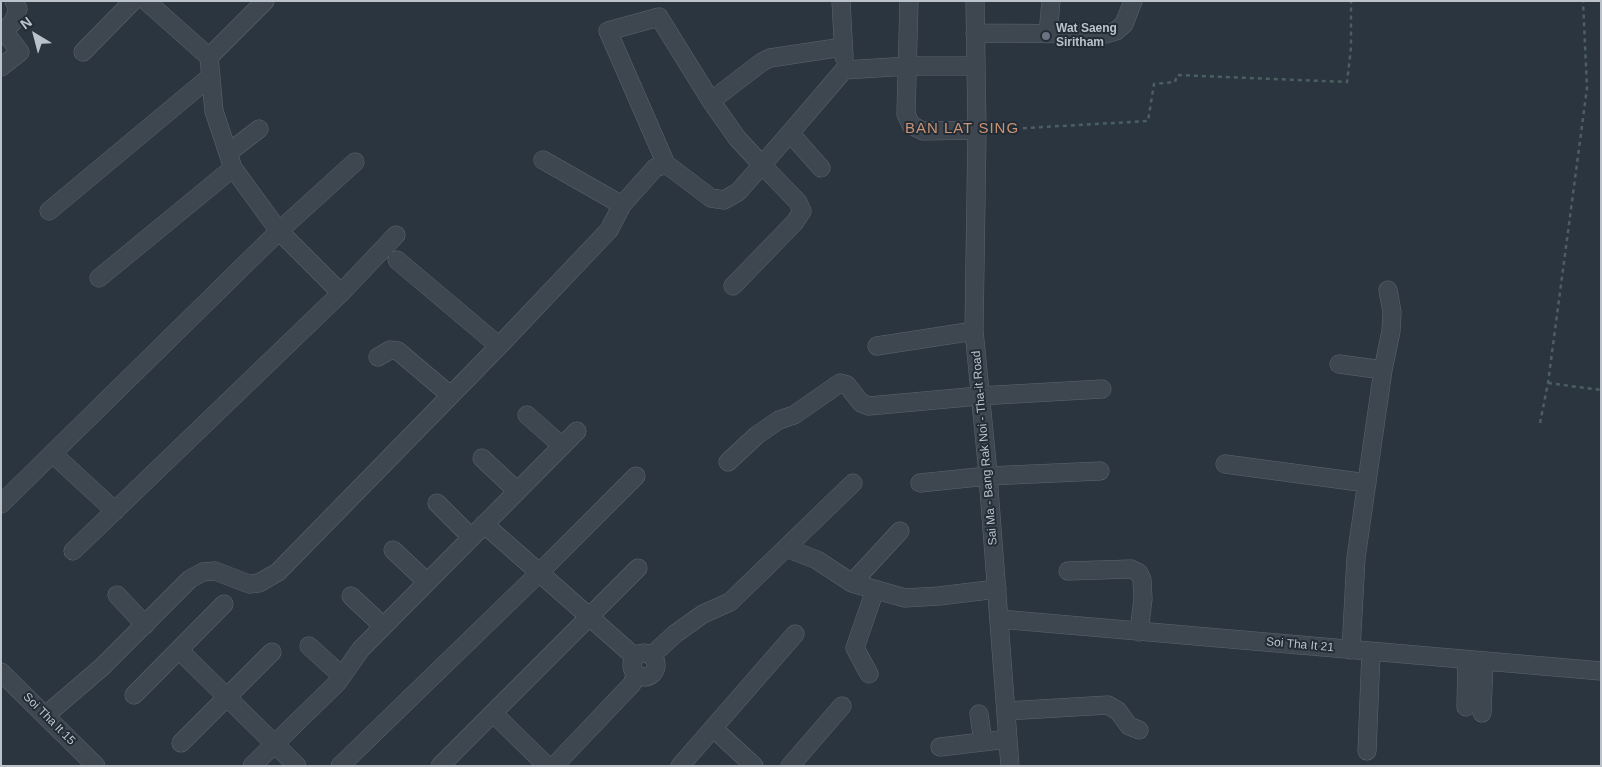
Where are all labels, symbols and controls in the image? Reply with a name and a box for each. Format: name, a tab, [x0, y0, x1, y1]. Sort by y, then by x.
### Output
north arrow	[10, 10, 60, 60]
text: N	[17, 14, 35, 32]
place label: Wat Saeng Siritham	[1056, 22, 1117, 50]
marker: Wat Saeng Siritham	[1040, 30, 1052, 42]
district label: BAN LAT SING	[903, 120, 1021, 138]
street label: Sai Ma - Bang Rak Noi - Tha-it Road	[969, 350, 1001, 546]
street label: Soi Tha It 21	[1265, 635, 1335, 655]
street label: Soi Tha It 15	[20, 690, 78, 748]

